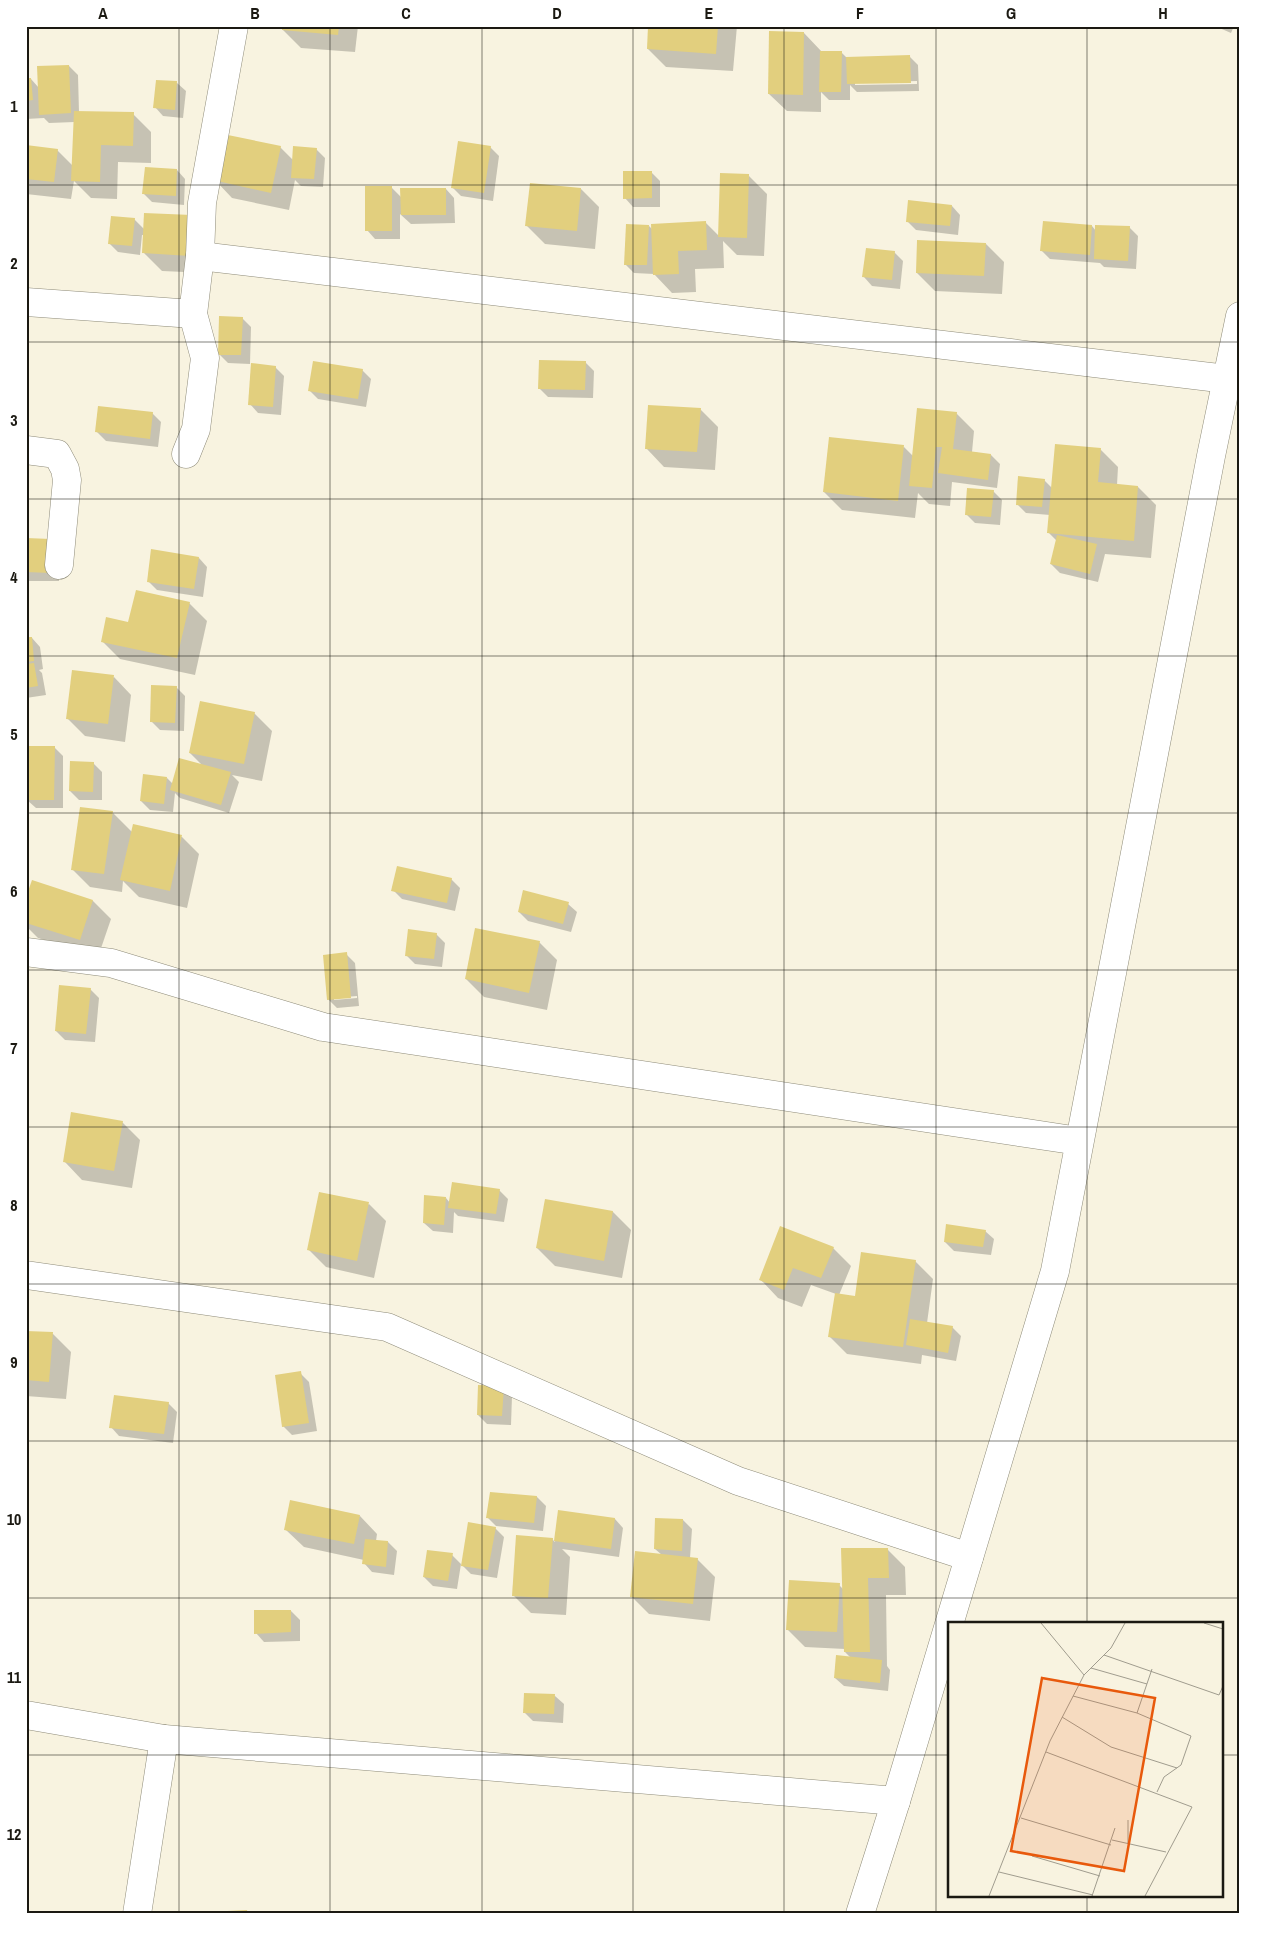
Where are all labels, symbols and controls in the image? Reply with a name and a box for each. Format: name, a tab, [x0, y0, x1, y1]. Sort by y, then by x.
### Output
text: A	[98, 2, 108, 24]
text: B	[250, 2, 260, 24]
text: C	[401, 2, 411, 24]
text: D	[552, 2, 562, 24]
text: E	[705, 2, 714, 24]
text: F	[856, 2, 864, 24]
text: G	[1006, 2, 1016, 24]
text: H	[1158, 2, 1168, 24]
text: 1	[10, 95, 18, 117]
text: 2	[10, 252, 18, 274]
text: 3	[10, 409, 18, 431]
text: 4	[10, 566, 18, 588]
text: 5	[10, 723, 18, 745]
text: 6	[10, 880, 18, 902]
text: 7	[10, 1037, 18, 1059]
text: 8	[10, 1194, 18, 1216]
text: 9	[10, 1351, 18, 1373]
text: 10	[7, 1508, 21, 1530]
inset map	[948, 1622, 1224, 1898]
text: 11	[7, 1666, 22, 1688]
text: 12	[7, 1823, 21, 1845]

